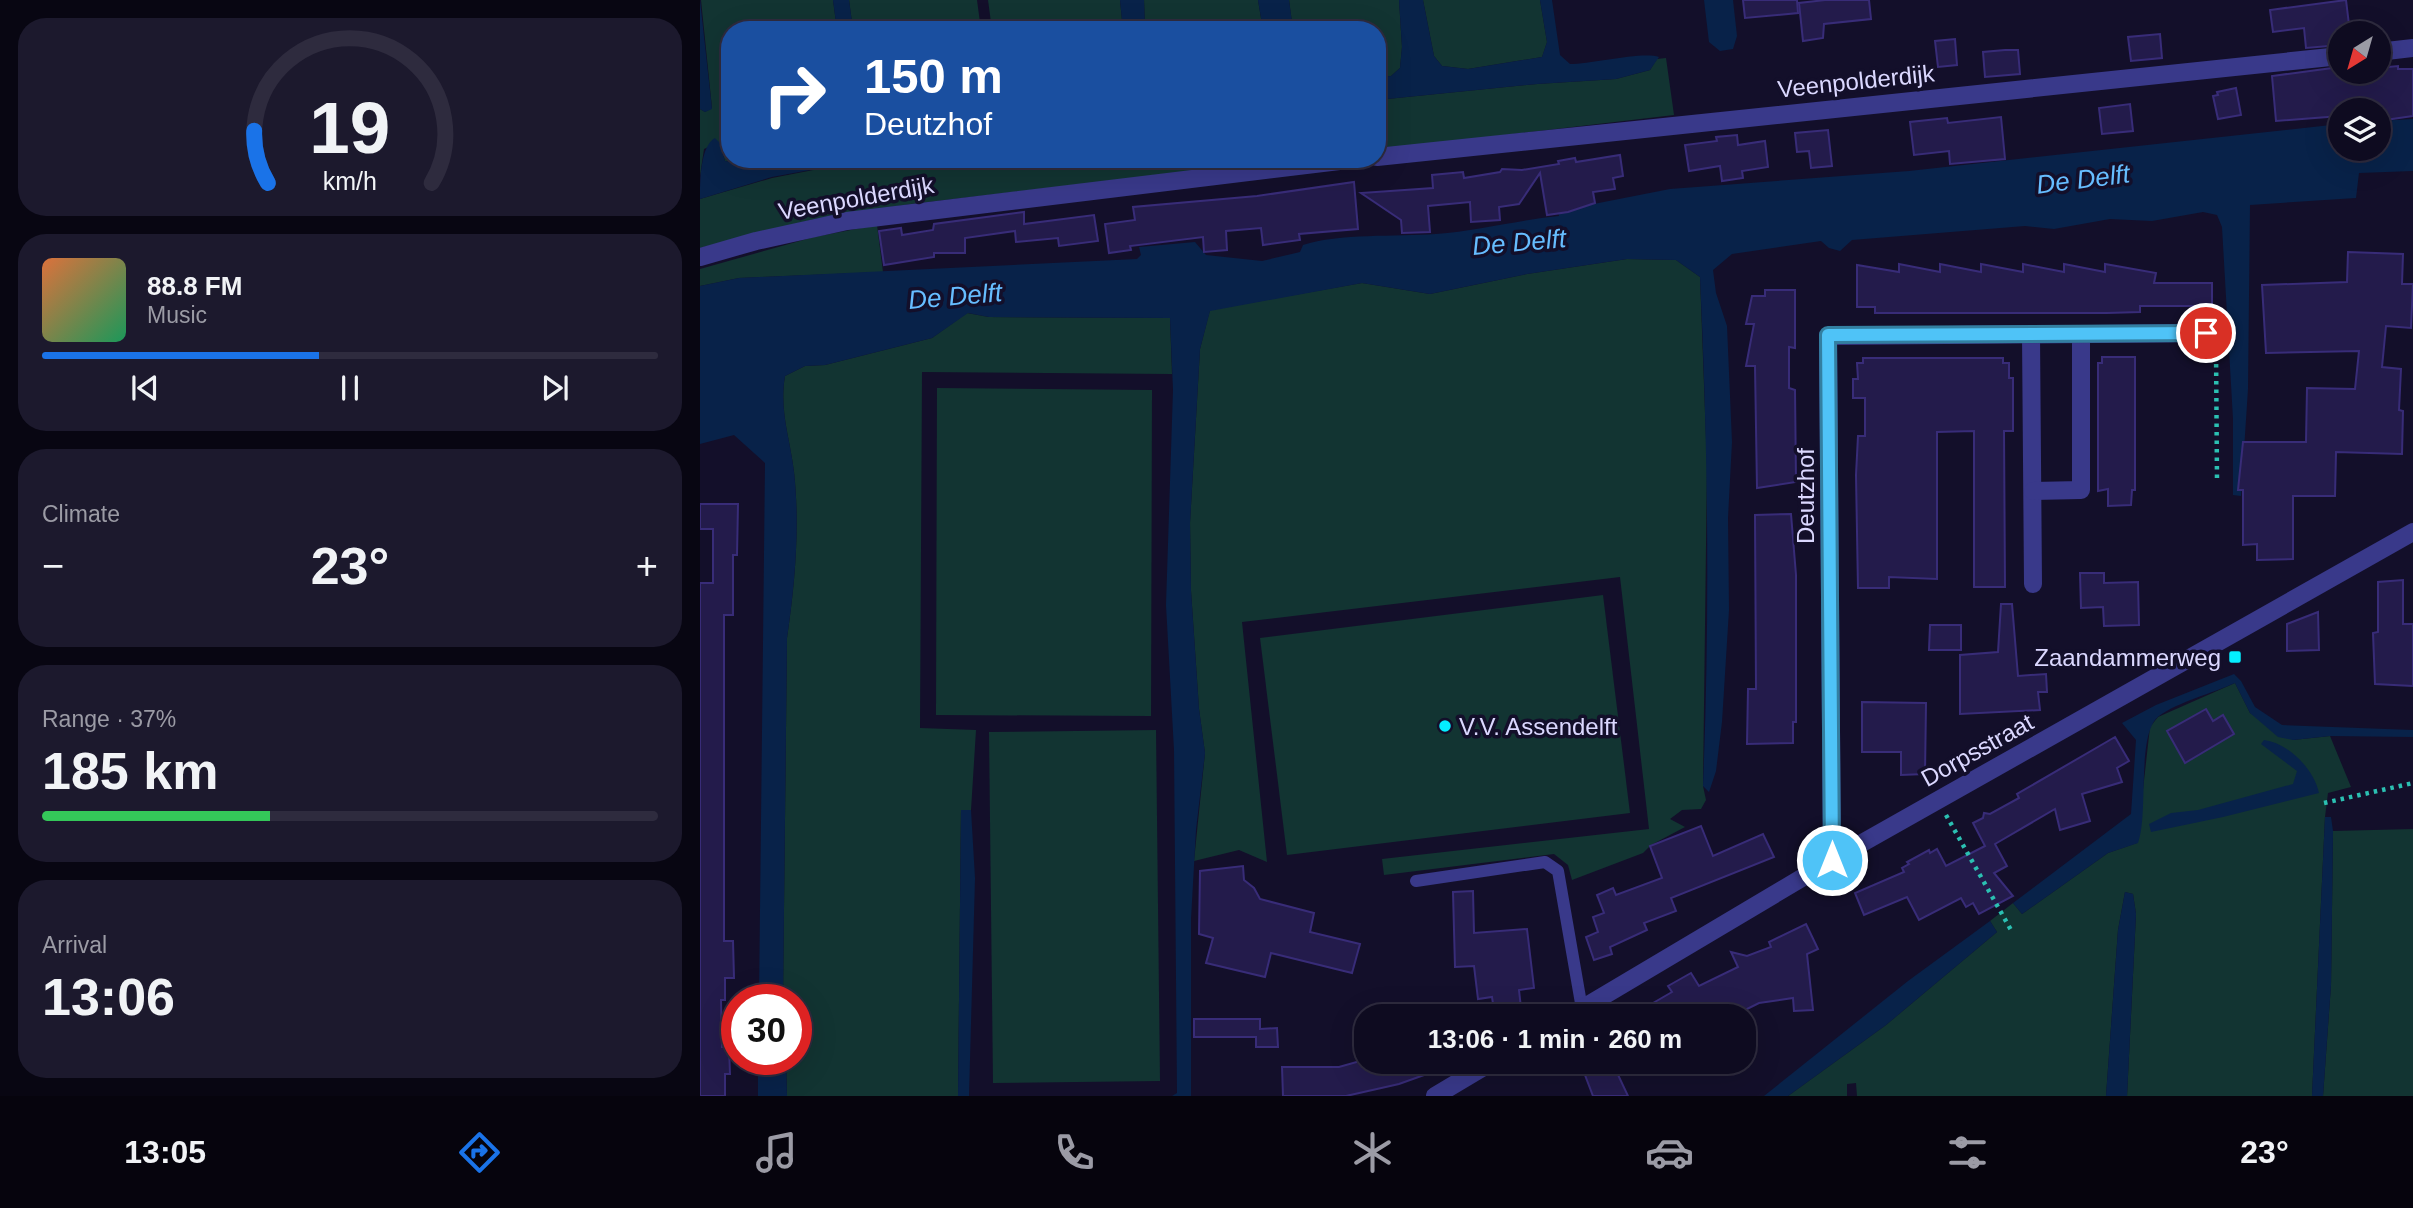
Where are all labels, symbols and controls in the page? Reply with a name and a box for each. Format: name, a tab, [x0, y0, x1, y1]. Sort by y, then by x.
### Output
north arrow	[2328, 21, 2390, 84]
map controls	[2328, 21, 2391, 161]
icon: right	[749, 49, 840, 140]
text: 150 m	[864, 49, 1003, 103]
street label: Veenpolderdijk	[1776, 59, 1937, 103]
text: 19	[310, 87, 390, 168]
button: layers	[2328, 98, 2391, 161]
text: Deutzhof	[864, 106, 992, 142]
water label: De Delft	[2035, 158, 2133, 200]
text: km/h	[323, 167, 377, 195]
street label: Veenpolderdijk	[776, 171, 937, 225]
water label: De Delft	[1471, 223, 1569, 261]
text: 88.8 FM	[147, 271, 242, 301]
water label: De Delft	[907, 277, 1005, 315]
text: Music	[147, 302, 207, 328]
pin	[2176, 303, 2236, 363]
icon: arrive	[2187, 314, 2225, 352]
icon: previous	[126, 369, 164, 407]
icon: pause	[331, 369, 369, 407]
icon: next	[536, 369, 574, 407]
street label: Deutzhof	[1792, 448, 1819, 544]
text: Climate	[42, 501, 120, 527]
text: 23°	[311, 537, 389, 595]
text: −	[42, 545, 64, 587]
text: +	[636, 545, 658, 587]
place label: Zaandammerweg	[2034, 644, 2221, 671]
marker: Zaandammerweg	[2227, 649, 2243, 665]
text: Range · 37%	[42, 706, 176, 732]
street label: Dorpsstraat	[1916, 708, 2038, 792]
place label: V.V. Assendelft	[1459, 713, 1618, 740]
marker: V.V. Assendelft	[1437, 718, 1453, 734]
text: 185 km	[42, 742, 218, 800]
position arrow	[1795, 823, 1869, 897]
text: Arrival	[42, 932, 107, 958]
text: 13:06	[42, 968, 175, 1026]
speed limit sign: 30	[721, 984, 812, 1075]
text: 13:06 · 1 min · 260 m	[1428, 1024, 1682, 1054]
icon: directions	[455, 1128, 504, 1177]
icon: music	[752, 1128, 801, 1177]
icon: phone	[1050, 1128, 1099, 1177]
icon: climate	[1348, 1128, 1397, 1177]
icon: car	[1645, 1128, 1694, 1177]
icon: filters	[1943, 1128, 1992, 1177]
text: 13:05	[124, 1134, 206, 1170]
text: 23°	[2240, 1134, 2289, 1170]

